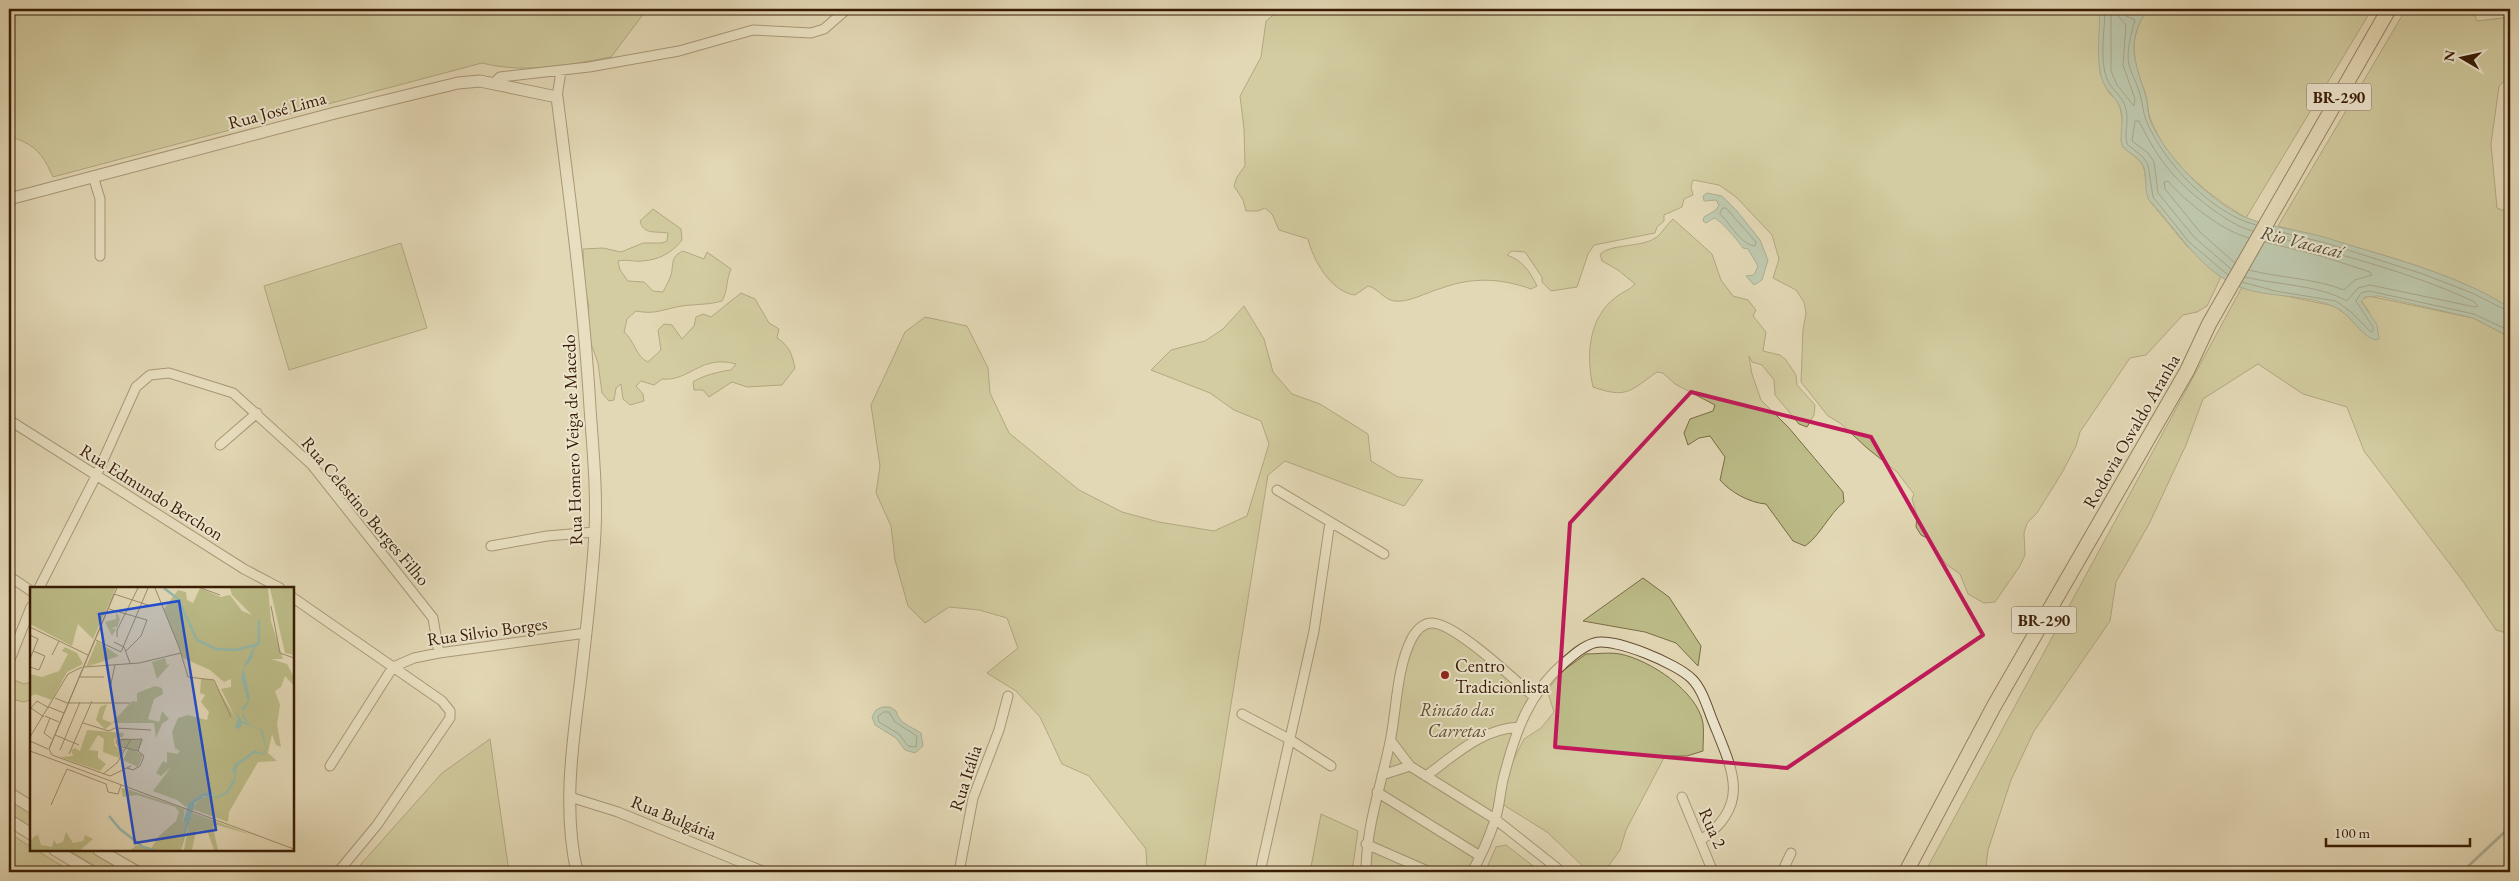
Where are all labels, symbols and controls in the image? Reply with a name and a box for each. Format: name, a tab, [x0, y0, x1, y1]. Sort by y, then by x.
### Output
north arrow	[2436, 32, 2486, 82]
text: N	[2439, 48, 2459, 63]
road number: BR-290	[2306, 84, 2372, 110]
street label: Rua José Lima	[225, 86, 329, 134]
water label: Rio Vacacaí	[2258, 220, 2347, 265]
street label: Rua Homero Veiga de Macedo	[557, 334, 587, 546]
street label: Rodovia Osvaldo Aranha	[2077, 349, 2185, 512]
street label: Rua Celestino Borges Filho	[297, 432, 435, 590]
street label: Rua Edmundo Berchon	[76, 438, 229, 546]
inset map	[30, 587, 294, 851]
road number: BR-290	[2012, 606, 2076, 634]
street label: Rua Silvio Borges	[425, 611, 549, 651]
place label: Centro Tradicionlista	[1455, 654, 1550, 698]
marker: Centro Tradicionlista	[1439, 669, 1451, 681]
park label: Rincão das Carretas	[1420, 698, 1495, 742]
street label: Rua Itália	[944, 741, 987, 814]
street label: Rua Bulgária	[628, 789, 721, 845]
street label: Rua 2	[1694, 804, 1732, 852]
scale bar	[2326, 816, 2470, 848]
text: 100 m	[2334, 823, 2371, 842]

